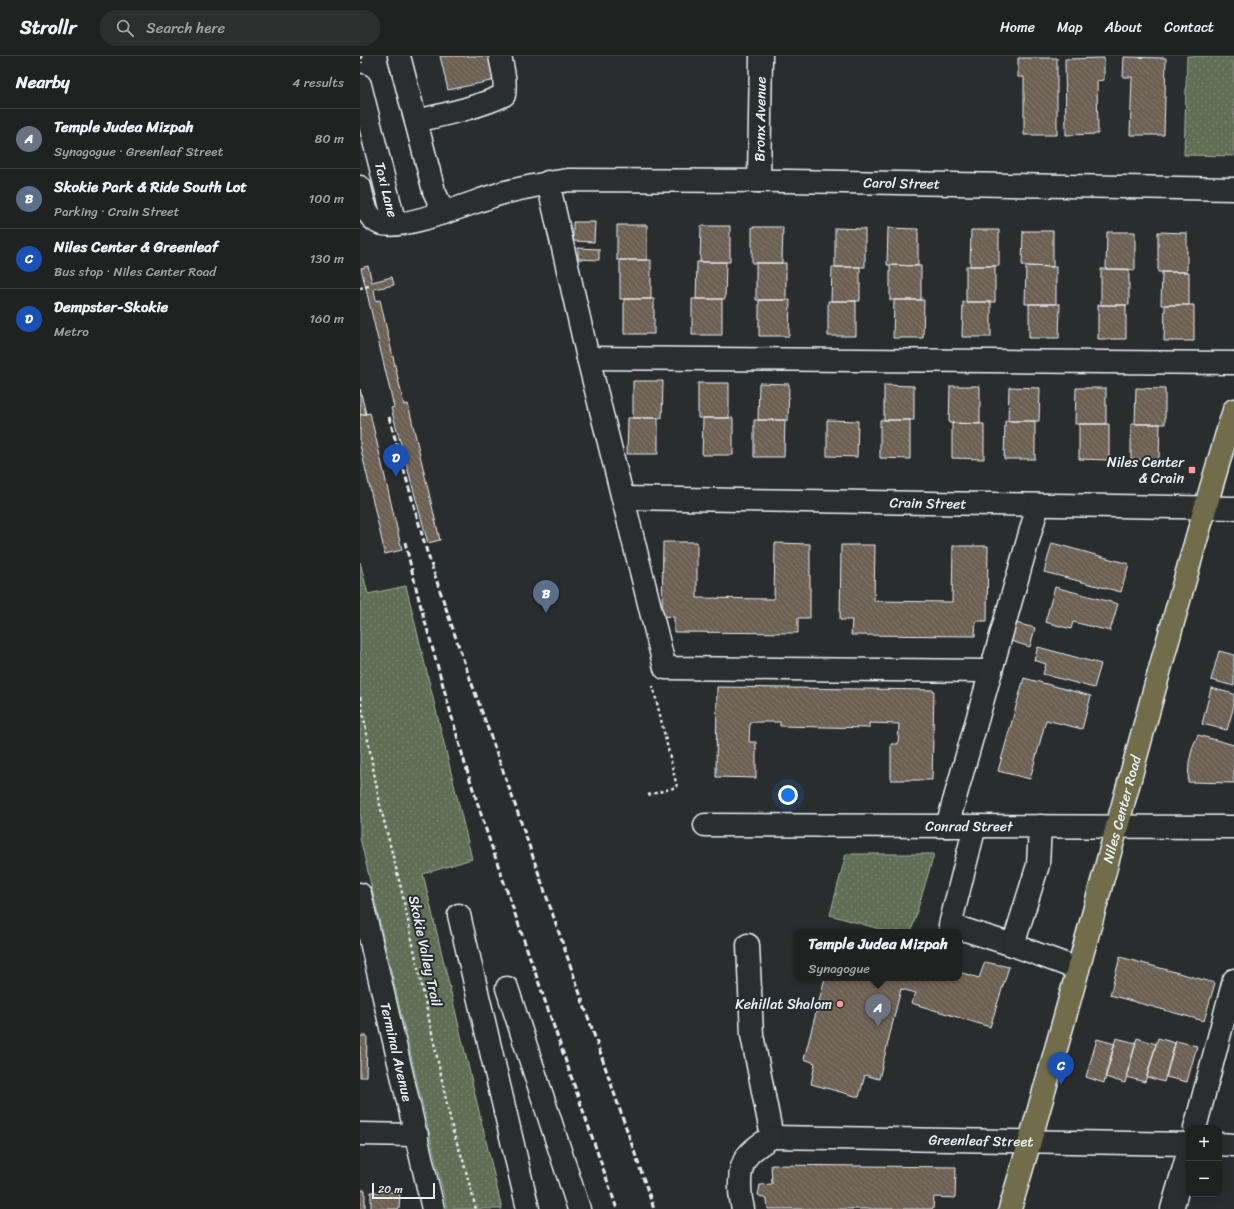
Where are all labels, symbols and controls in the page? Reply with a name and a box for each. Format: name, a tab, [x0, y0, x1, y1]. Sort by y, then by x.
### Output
search box	[100, 10, 380, 46]
text: Strollr	[20, 11, 76, 44]
text: Search here	[146, 15, 225, 41]
text: Home	[1000, 15, 1035, 40]
text: Map	[1057, 15, 1083, 40]
text: About	[1105, 15, 1142, 40]
text: Contact	[1164, 15, 1214, 40]
icon: search	[114, 17, 136, 39]
text: Nearby	[16, 67, 70, 97]
text: 4 results	[292, 71, 344, 94]
street label: Bronx Avenue	[747, 76, 773, 162]
text: Temple Judea Mizpah	[54, 114, 194, 140]
text: A	[25, 127, 33, 150]
text: 80 m	[315, 127, 344, 150]
text: Synagogue · Greenleaf Street	[54, 140, 223, 163]
street label: Taxi Lane	[367, 159, 405, 220]
street label: Carol Street	[863, 170, 940, 196]
text: Skokie Park & Ride South Lot	[54, 174, 247, 200]
text: B	[25, 187, 33, 210]
text: 100 m	[309, 187, 344, 210]
text: Parking · Crain Street	[54, 200, 179, 223]
text: Niles Center & Greenleaf	[54, 234, 218, 260]
text: C	[25, 247, 33, 270]
text: 130 m	[310, 247, 344, 270]
text: Bus stop · Niles Center Road	[54, 260, 216, 283]
text: Dempster-Skokie	[54, 294, 168, 320]
text: D	[25, 307, 33, 330]
text: 160 m	[309, 307, 344, 330]
text: Metro	[54, 320, 89, 343]
pin: D	[383, 444, 409, 477]
place label: Niles Center & Crain	[1107, 450, 1185, 491]
marker: Niles Center & Crain	[1187, 465, 1197, 475]
street label: Crain Street	[889, 490, 967, 516]
pin: B	[533, 580, 559, 613]
street label: Niles Center Road	[1095, 751, 1149, 866]
your location	[778, 785, 798, 805]
street label: Conrad Street	[925, 813, 1014, 839]
street label: Skokie Valley Trail	[401, 893, 449, 1010]
popup	[794, 929, 962, 981]
text: Temple Judea Mizpah	[808, 931, 948, 957]
text: Synagogue	[808, 957, 870, 980]
place label: Kehillat Shalom	[735, 992, 832, 1017]
pin: A	[865, 994, 891, 1027]
marker: Kehillat Shalom	[835, 999, 845, 1009]
street label: Terminal Avenue	[373, 1000, 420, 1104]
pin: C	[1048, 1052, 1074, 1085]
map controls	[1186, 1125, 1222, 1197]
button: +	[1186, 1125, 1222, 1161]
street label: Greenleaf Street	[928, 1127, 1034, 1154]
button: −	[1186, 1161, 1222, 1197]
text: 20 m	[378, 1180, 403, 1199]
scale bar	[372, 1181, 435, 1200]

